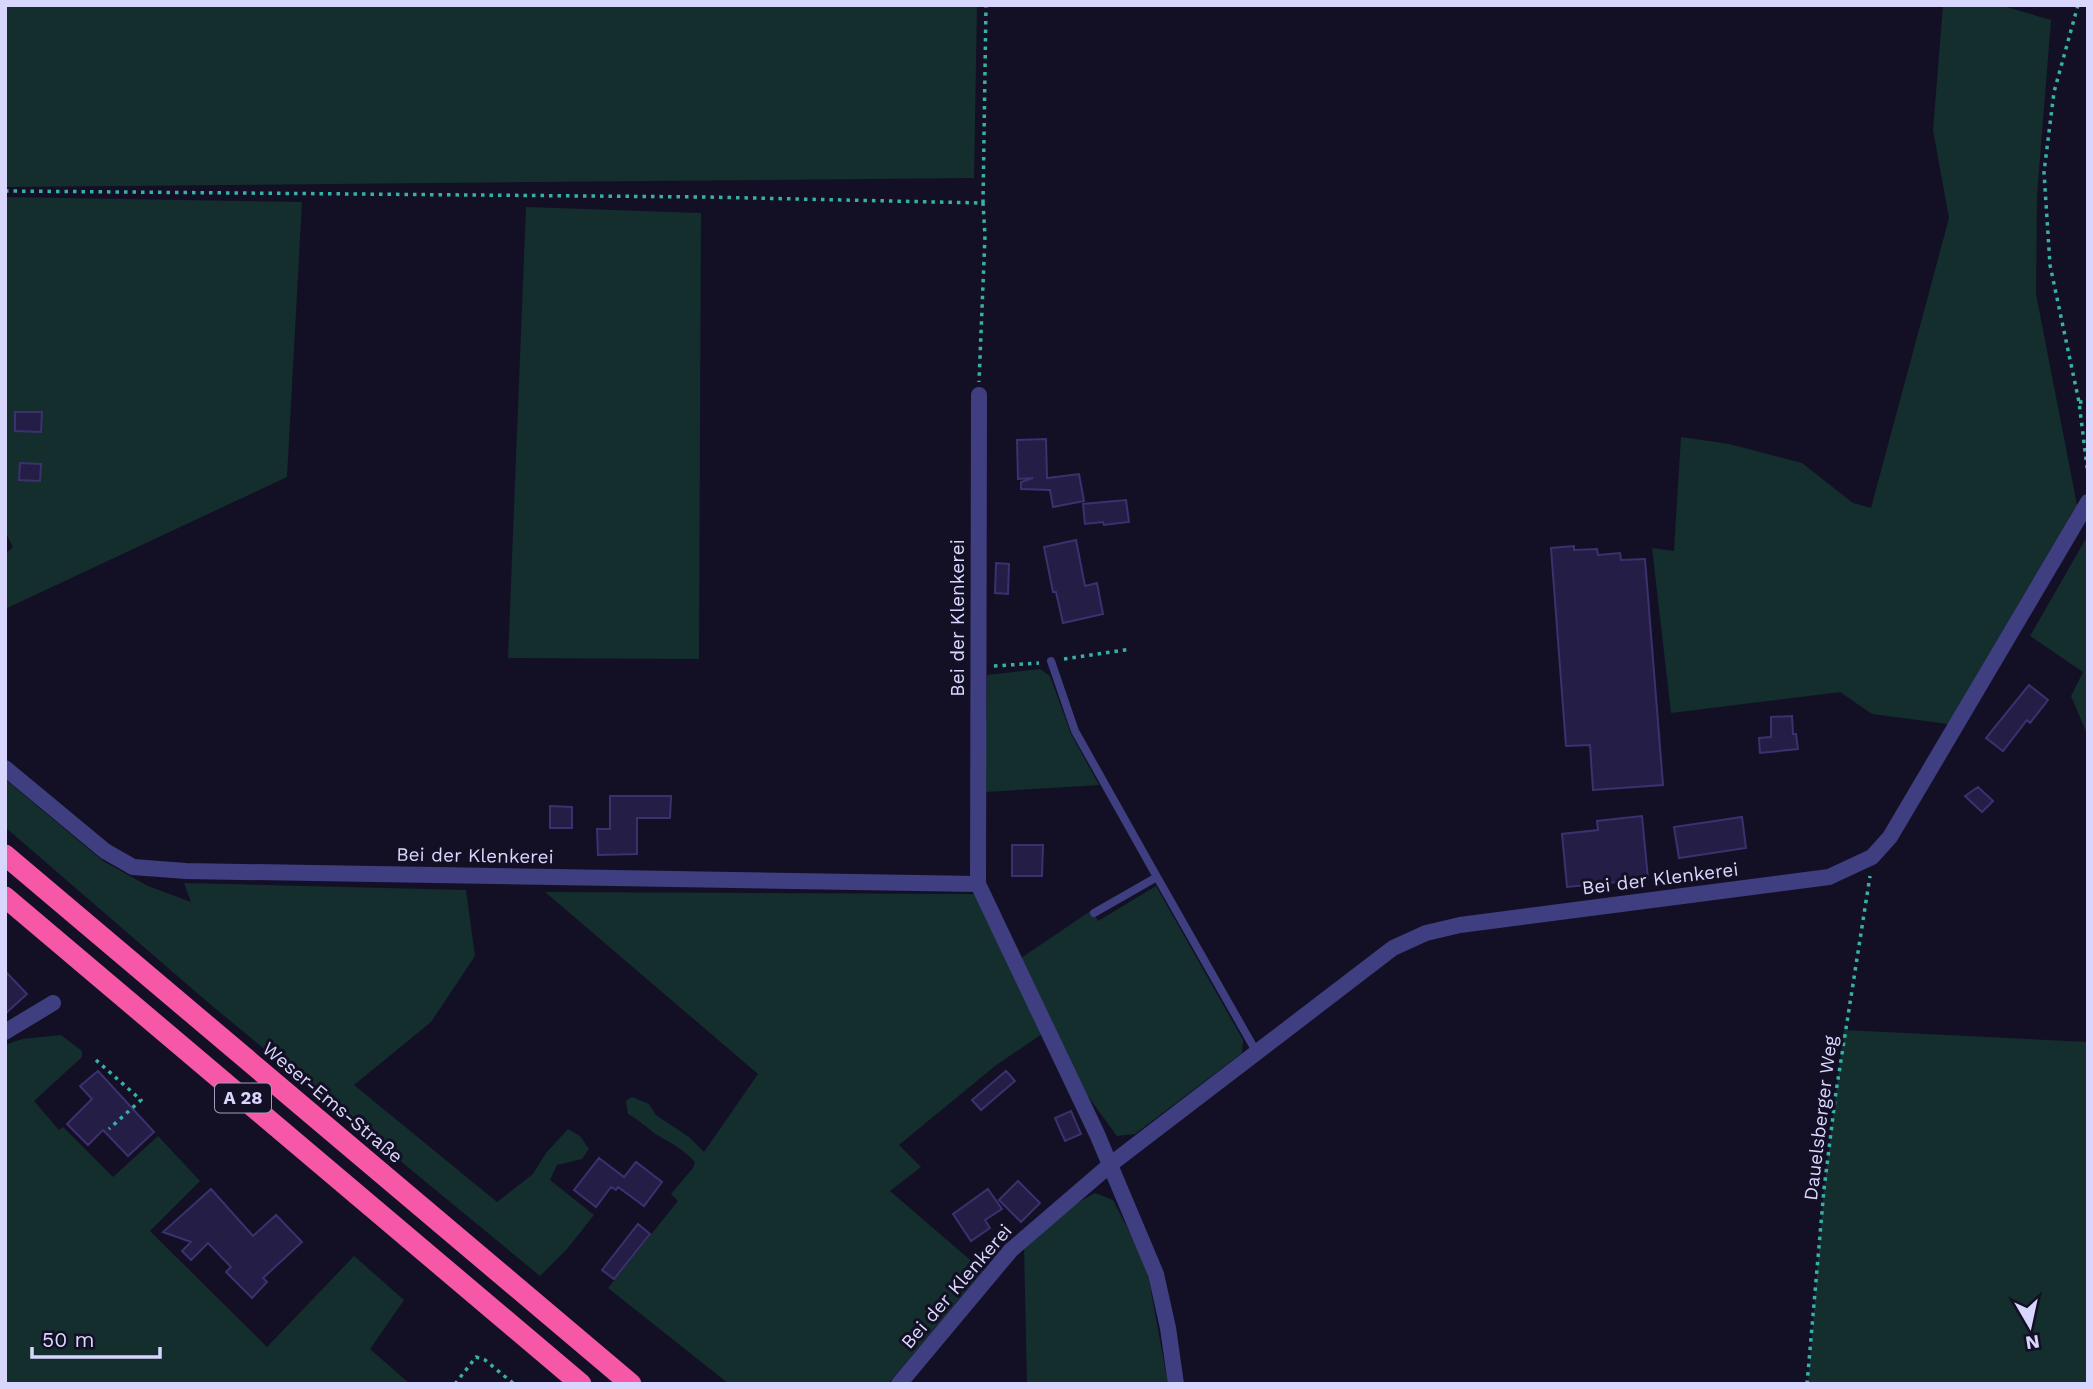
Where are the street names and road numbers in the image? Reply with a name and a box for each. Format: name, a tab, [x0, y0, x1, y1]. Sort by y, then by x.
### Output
street label: Bei der Klenkerei	[946, 539, 969, 697]
street label: Bei der Klenkerei	[396, 843, 554, 868]
street label: Bei der Klenkerei	[1581, 857, 1740, 900]
street label: Dauelsberger Weg	[1799, 1033, 1842, 1202]
street label: Weser-Ems-Straße	[258, 1037, 408, 1168]
road number: A 28	[215, 1084, 271, 1112]
street label: Bei der Klenkerei	[896, 1219, 1017, 1353]

